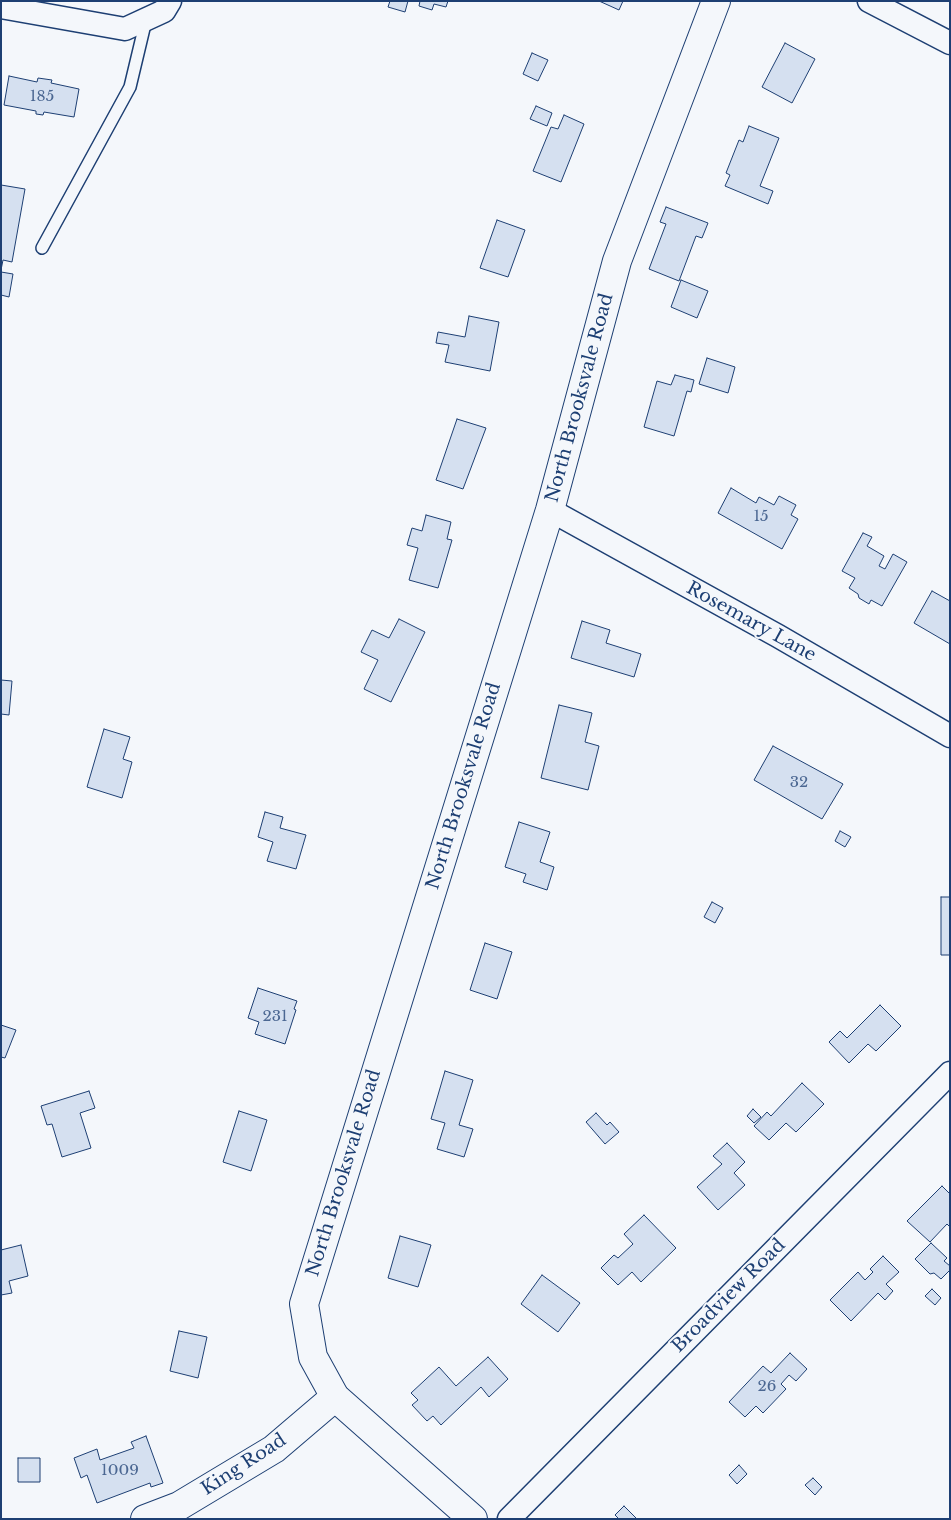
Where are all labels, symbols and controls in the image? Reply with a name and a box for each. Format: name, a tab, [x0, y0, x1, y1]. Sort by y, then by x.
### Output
house number: 185	[30, 88, 54, 106]
street label: North Brooksvale Road	[542, 291, 618, 505]
house number: 15	[753, 508, 769, 526]
street label: Rosemary Lane	[683, 578, 819, 666]
street label: North Brooksvale Road	[422, 680, 506, 892]
house number: 32	[790, 774, 808, 792]
house number: 231	[262, 1008, 288, 1026]
street label: North Brooksvale Road	[302, 1067, 386, 1279]
street label: Broadview Road	[668, 1235, 790, 1357]
house number: 26	[758, 1378, 776, 1396]
street label: King Road	[198, 1430, 290, 1500]
house number: 1009	[101, 1462, 139, 1480]

